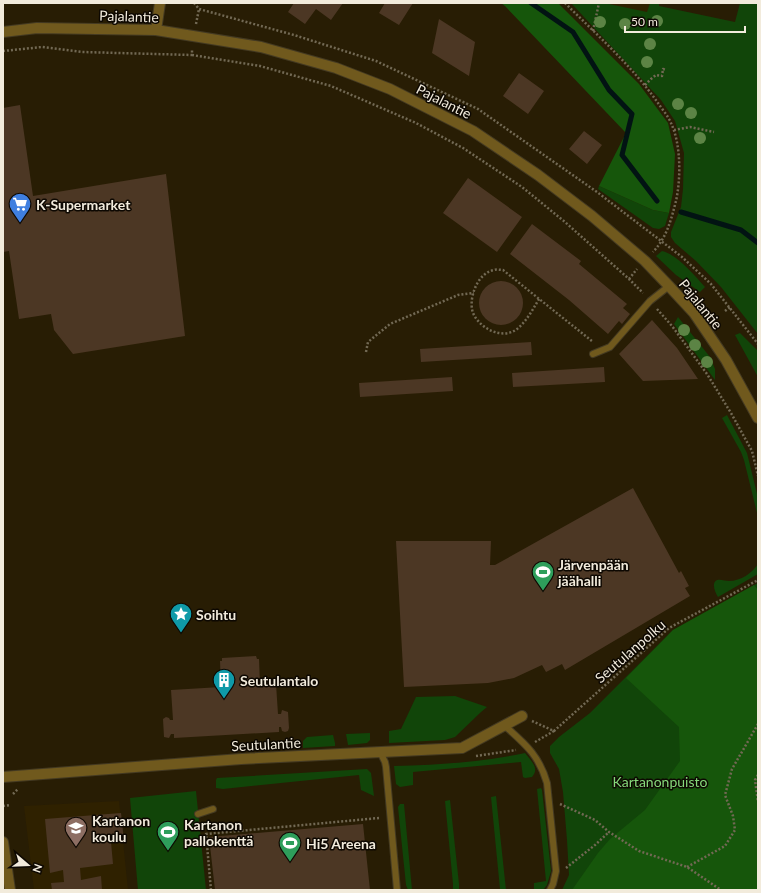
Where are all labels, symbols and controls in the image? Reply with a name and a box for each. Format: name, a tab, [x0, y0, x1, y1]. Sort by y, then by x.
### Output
street label: Pajalantie	[99, 6, 159, 26]
scale bar	[625, 8, 745, 34]
text: 50 m	[631, 14, 658, 29]
street label: Pajalantie	[414, 80, 474, 122]
supermarket icon: K-Supermarket	[7, 191, 33, 224]
place label: K-Supermarket	[36, 196, 131, 213]
street label: Pajalantie	[676, 276, 726, 332]
place label: Järvenpään jäähalli	[557, 556, 629, 589]
sports icon: Järvenpään jäähalli	[530, 559, 556, 592]
place icon: Soihtu	[168, 601, 194, 634]
place label: Soihtu	[196, 606, 236, 623]
street label: Seutulanpolku	[591, 616, 669, 686]
building icon: Seutulantalo	[211, 667, 237, 700]
place label: Seutulantalo	[240, 672, 318, 689]
street label: Seutulantie	[231, 734, 301, 754]
park label: Kartanonpuisto	[613, 773, 707, 790]
place label: Kartanon koulu	[92, 812, 150, 845]
school or university icon: Kartanon koulu	[63, 815, 89, 848]
place label: Kartanon pallokenttä	[184, 816, 253, 849]
sports icon: Kartanon pallokenttä	[155, 819, 181, 852]
sports icon: Hi5 Areena	[277, 830, 303, 863]
place label: Hi5 Areena	[306, 835, 376, 852]
north arrow	[8, 845, 48, 885]
text: N	[30, 862, 45, 875]

